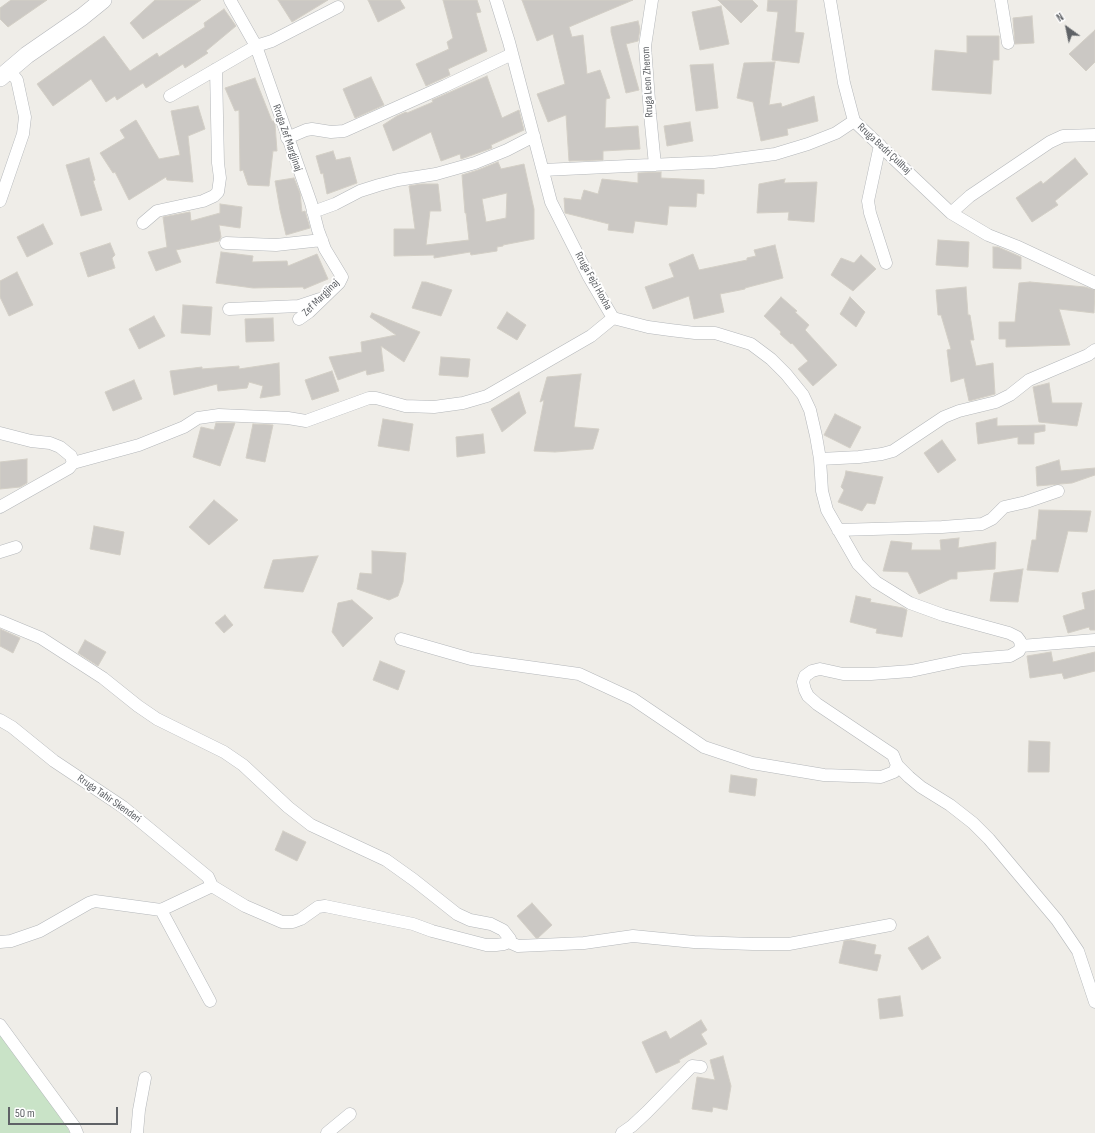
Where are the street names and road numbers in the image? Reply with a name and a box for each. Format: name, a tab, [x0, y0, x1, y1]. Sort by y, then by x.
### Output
street label: Rruga Leon Zherom	[640, 46, 656, 118]
street label: Rruga Zef Margjinaj	[269, 103, 305, 173]
street label: Rruga Bedri Çullhaj	[854, 121, 914, 177]
street label: Rruga Fejzi Hoxha	[572, 250, 614, 312]
street label: Zef Margjinaj	[300, 277, 342, 319]
street label: Rruga Tahir Skenderi	[75, 772, 143, 826]

